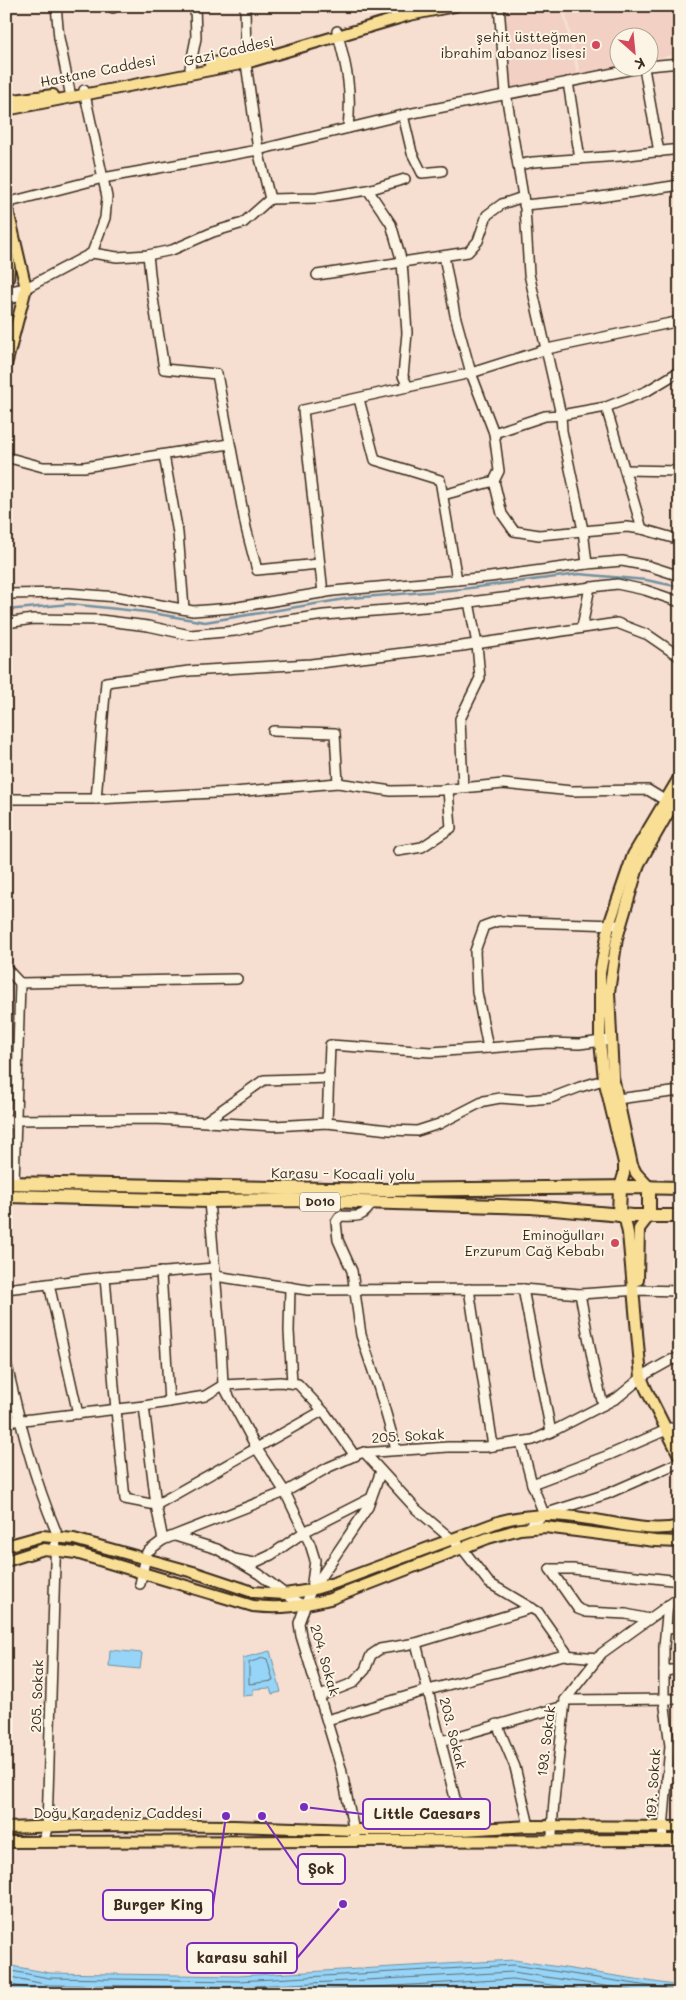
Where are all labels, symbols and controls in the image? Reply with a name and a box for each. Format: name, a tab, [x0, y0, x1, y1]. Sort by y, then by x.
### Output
place label: şehit üstteğmen ibrahim abanoz lisesi	[440, 27, 586, 62]
north arrow	[608, 28, 658, 78]
street label: Gazi Caddesi	[182, 31, 276, 70]
marker: şehit üstteğmen ibrahim abanoz lisesi	[590, 39, 602, 51]
street label: Hastane Caddesi	[38, 50, 157, 91]
text: K	[632, 53, 649, 75]
street label: Karasu - Kocaali yolu	[271, 1163, 415, 1184]
road number: D010	[300, 1192, 340, 1212]
place label: Eminoğulları Erzurum Cağ Kebabı	[465, 1225, 605, 1260]
marker: Eminoğulları Erzurum Cağ Kebabı	[609, 1237, 621, 1249]
street label: 205. Sokak	[371, 1424, 445, 1447]
street label: 204. Sokak	[306, 1622, 345, 1698]
street label: 205. Sokak	[26, 1659, 47, 1733]
street label: 203. Sokak	[435, 1695, 472, 1771]
street label: 193. Sokak	[532, 1704, 559, 1777]
street label: 197. Sokak	[641, 1748, 664, 1820]
callout: Little Caesars	[363, 1799, 490, 1829]
street label: Doğu Karadeniz Caddesi	[33, 1803, 203, 1822]
text: Little Caesars	[374, 1803, 480, 1823]
callout: Şok	[298, 1854, 345, 1884]
text: Şok	[308, 1858, 334, 1878]
callout: Burger King	[103, 1890, 213, 1920]
text: Burger King	[113, 1894, 203, 1914]
callout: karasu sahil	[187, 1943, 297, 1973]
text: karasu sahil	[197, 1947, 287, 1967]

